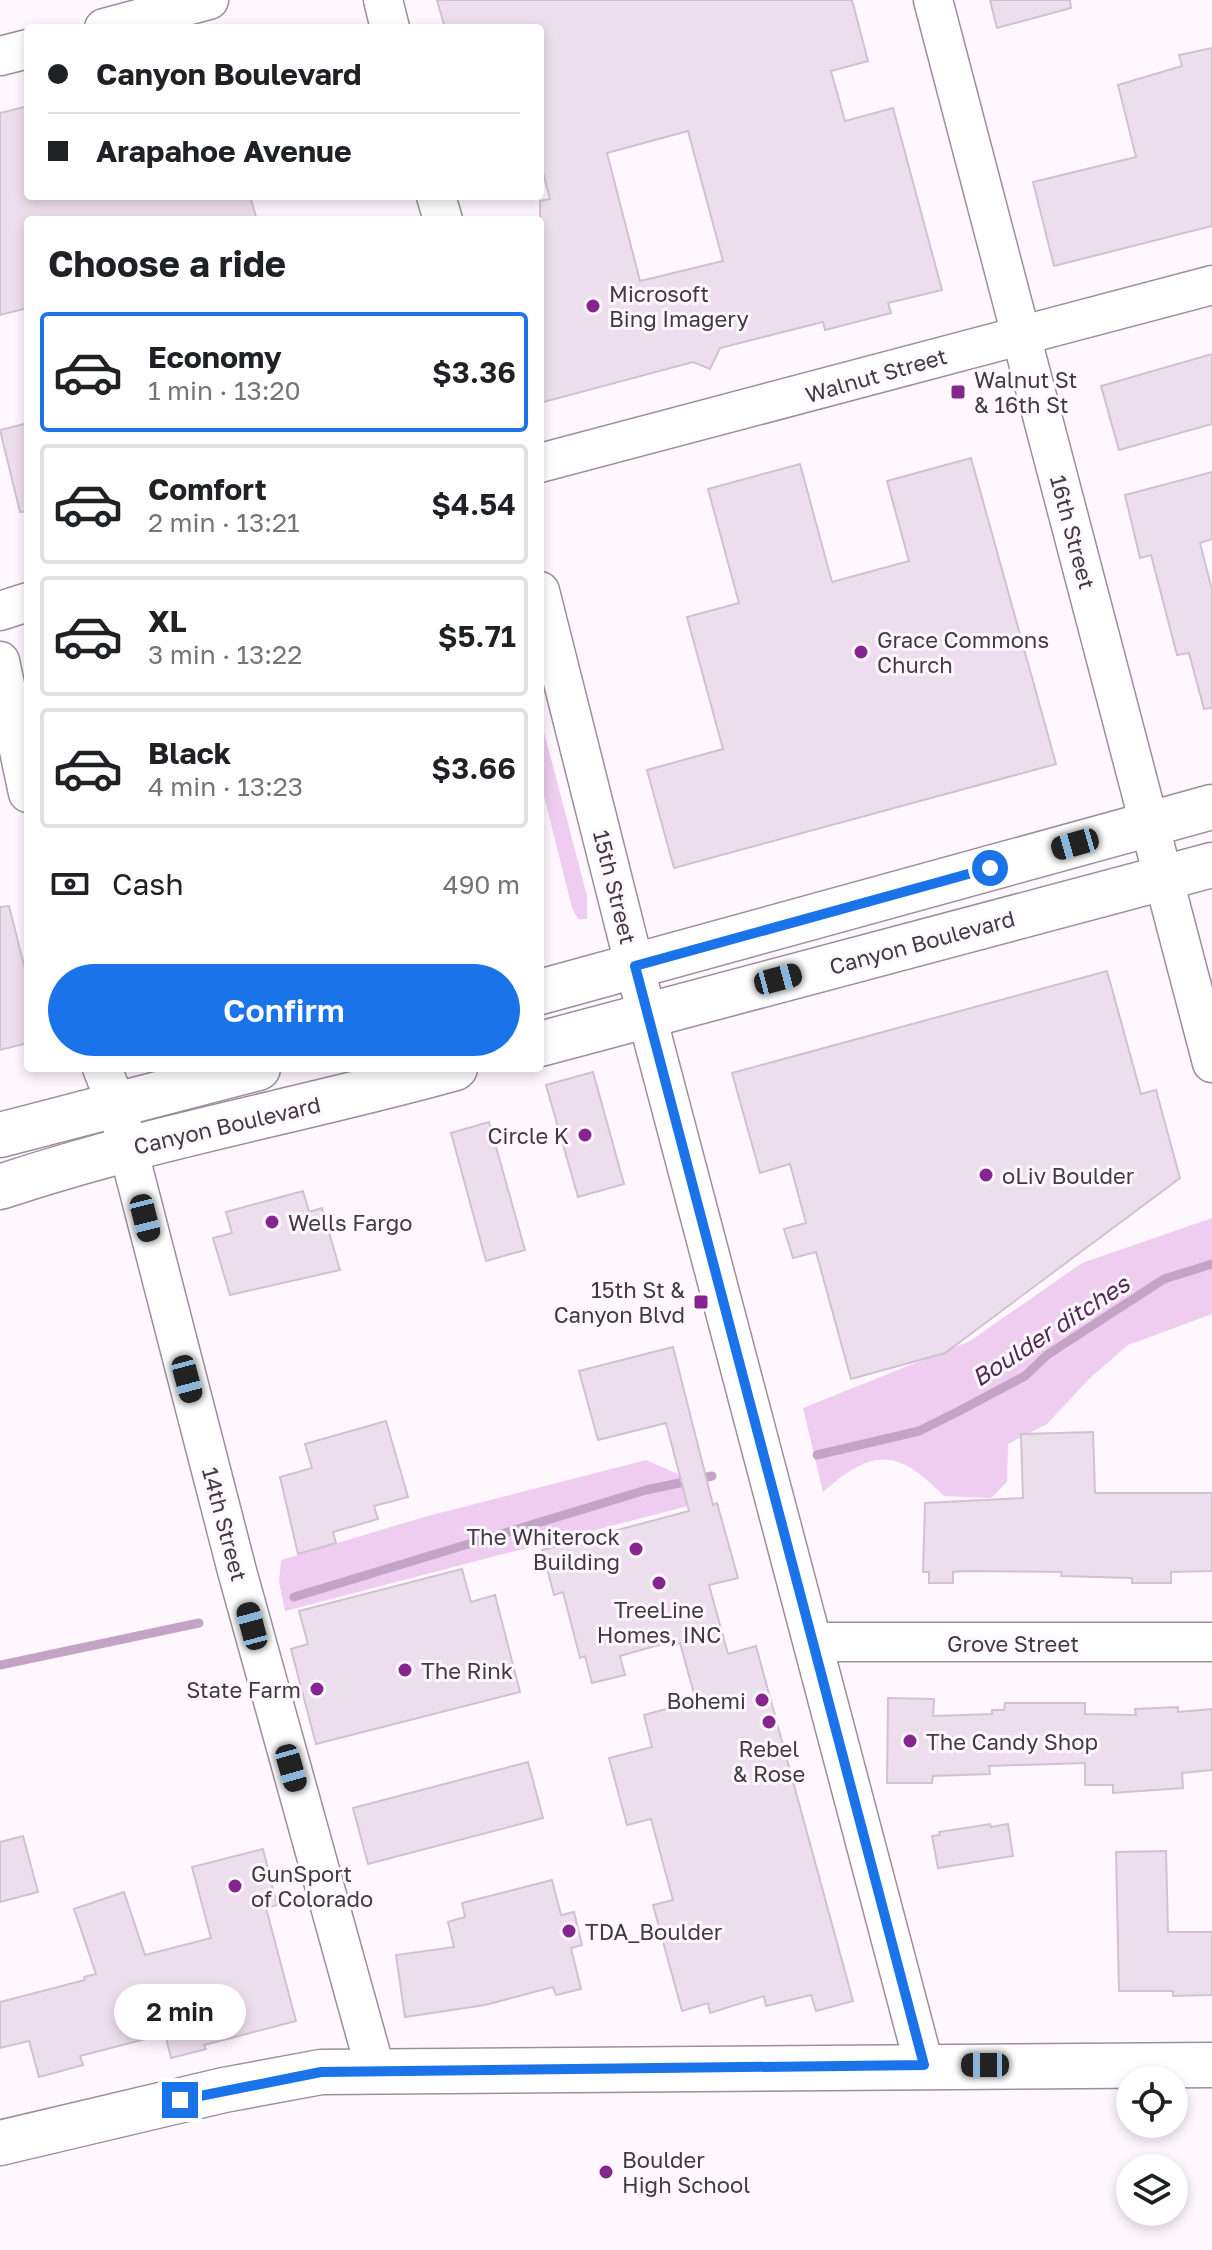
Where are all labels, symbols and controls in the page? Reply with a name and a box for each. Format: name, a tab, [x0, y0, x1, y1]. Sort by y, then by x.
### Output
text: Canyon Boulevard	[96, 56, 362, 92]
text: Arapahoe Avenue	[96, 133, 352, 169]
text: Choose a ride	[48, 242, 286, 285]
place label: Microsoft Bing Imagery	[609, 280, 749, 332]
marker: Microsoft Bing Imagery	[584, 297, 602, 315]
icon: car	[52, 336, 124, 408]
text: Economy	[148, 339, 282, 375]
street label: Walnut Street	[802, 342, 950, 408]
text: $3.36	[432, 354, 516, 390]
place label: Walnut St & 16th St	[974, 366, 1077, 418]
text: 1 min · 13:20	[148, 375, 301, 406]
marker: Walnut St & 16th St	[949, 383, 967, 401]
icon: car	[52, 468, 124, 540]
text: Comfort	[148, 471, 267, 507]
street label: 16th Street	[1045, 472, 1101, 592]
text: $4.54	[431, 486, 516, 522]
text: 2 min · 13:21	[148, 507, 300, 538]
icon: car	[52, 600, 124, 672]
text: XL	[148, 603, 187, 639]
text: $5.71	[438, 618, 516, 654]
place label: Grace Commons Church	[877, 626, 1049, 678]
text: 3 min · 13:22	[148, 639, 302, 670]
marker: Grace Commons Church	[852, 643, 870, 661]
icon: car	[52, 732, 124, 804]
text: Black	[148, 735, 231, 771]
text: $3.66	[431, 750, 516, 786]
text: 4 min · 13:23	[148, 771, 303, 802]
car	[1049, 826, 1101, 862]
street label: 15th Street	[588, 827, 642, 947]
route start	[972, 850, 1008, 886]
icon: cash	[48, 862, 92, 906]
text: Cash	[112, 866, 184, 902]
text: 490 m	[443, 869, 520, 900]
street label: Canyon Boulevard	[826, 904, 1018, 980]
car	[752, 961, 804, 997]
button: Confirm	[48, 964, 520, 1056]
street label: Canyon Boulevard	[131, 1090, 323, 1160]
place label: Circle K	[488, 1122, 569, 1149]
marker: Circle K	[576, 1126, 594, 1144]
place label: oLiv Boulder	[1002, 1162, 1135, 1189]
marker: oLiv Boulder	[977, 1166, 995, 1184]
car	[128, 1192, 162, 1244]
place label: Wells Fargo	[288, 1209, 412, 1236]
marker: Wells Fargo	[263, 1213, 281, 1231]
water label: Boulder ditches	[966, 1268, 1135, 1392]
place label: 15th St & Canyon Blvd	[554, 1276, 685, 1328]
marker: 15th St & Canyon Blvd	[692, 1293, 710, 1311]
car	[169, 1353, 205, 1405]
street label: 14th Street	[197, 1464, 253, 1584]
place label: The Whiterock Building	[466, 1523, 620, 1575]
marker: The Whiterock Building	[627, 1540, 645, 1558]
marker: TreeLine Homes, INC	[650, 1574, 668, 1592]
place label: TreeLine Homes, INC	[597, 1596, 721, 1648]
car	[234, 1600, 270, 1652]
street label: Grove Street	[947, 1630, 1079, 1657]
place label: The Rink	[421, 1657, 513, 1684]
marker: The Rink	[396, 1661, 414, 1679]
place label: State Farm	[186, 1676, 301, 1703]
marker: State Farm	[308, 1680, 326, 1698]
place label: Bohemi	[666, 1687, 746, 1714]
marker: Bohemi	[753, 1691, 771, 1709]
marker: Rebel & Rose	[760, 1713, 778, 1731]
place label: The Candy Shop	[926, 1728, 1098, 1755]
marker: The Candy Shop	[901, 1732, 919, 1750]
place label: Rebel & Rose	[733, 1735, 805, 1787]
car	[273, 1742, 309, 1794]
place label: GunSport of Colorado	[251, 1860, 373, 1912]
marker: GunSport of Colorado	[226, 1877, 244, 1895]
place label: TDA_Boulder	[585, 1918, 723, 1945]
marker: TDA_Boulder	[560, 1922, 578, 1940]
callout: 2 min	[114, 1984, 246, 2040]
text: 2 min	[146, 1996, 214, 2027]
car	[961, 2053, 1009, 2077]
map controls	[1116, 2066, 1188, 2226]
button: locate	[1116, 2066, 1188, 2138]
route end	[162, 2082, 198, 2118]
place label: Boulder High School	[622, 2146, 750, 2198]
button: layers	[1116, 2154, 1188, 2226]
marker: Boulder High School	[597, 2163, 615, 2181]

